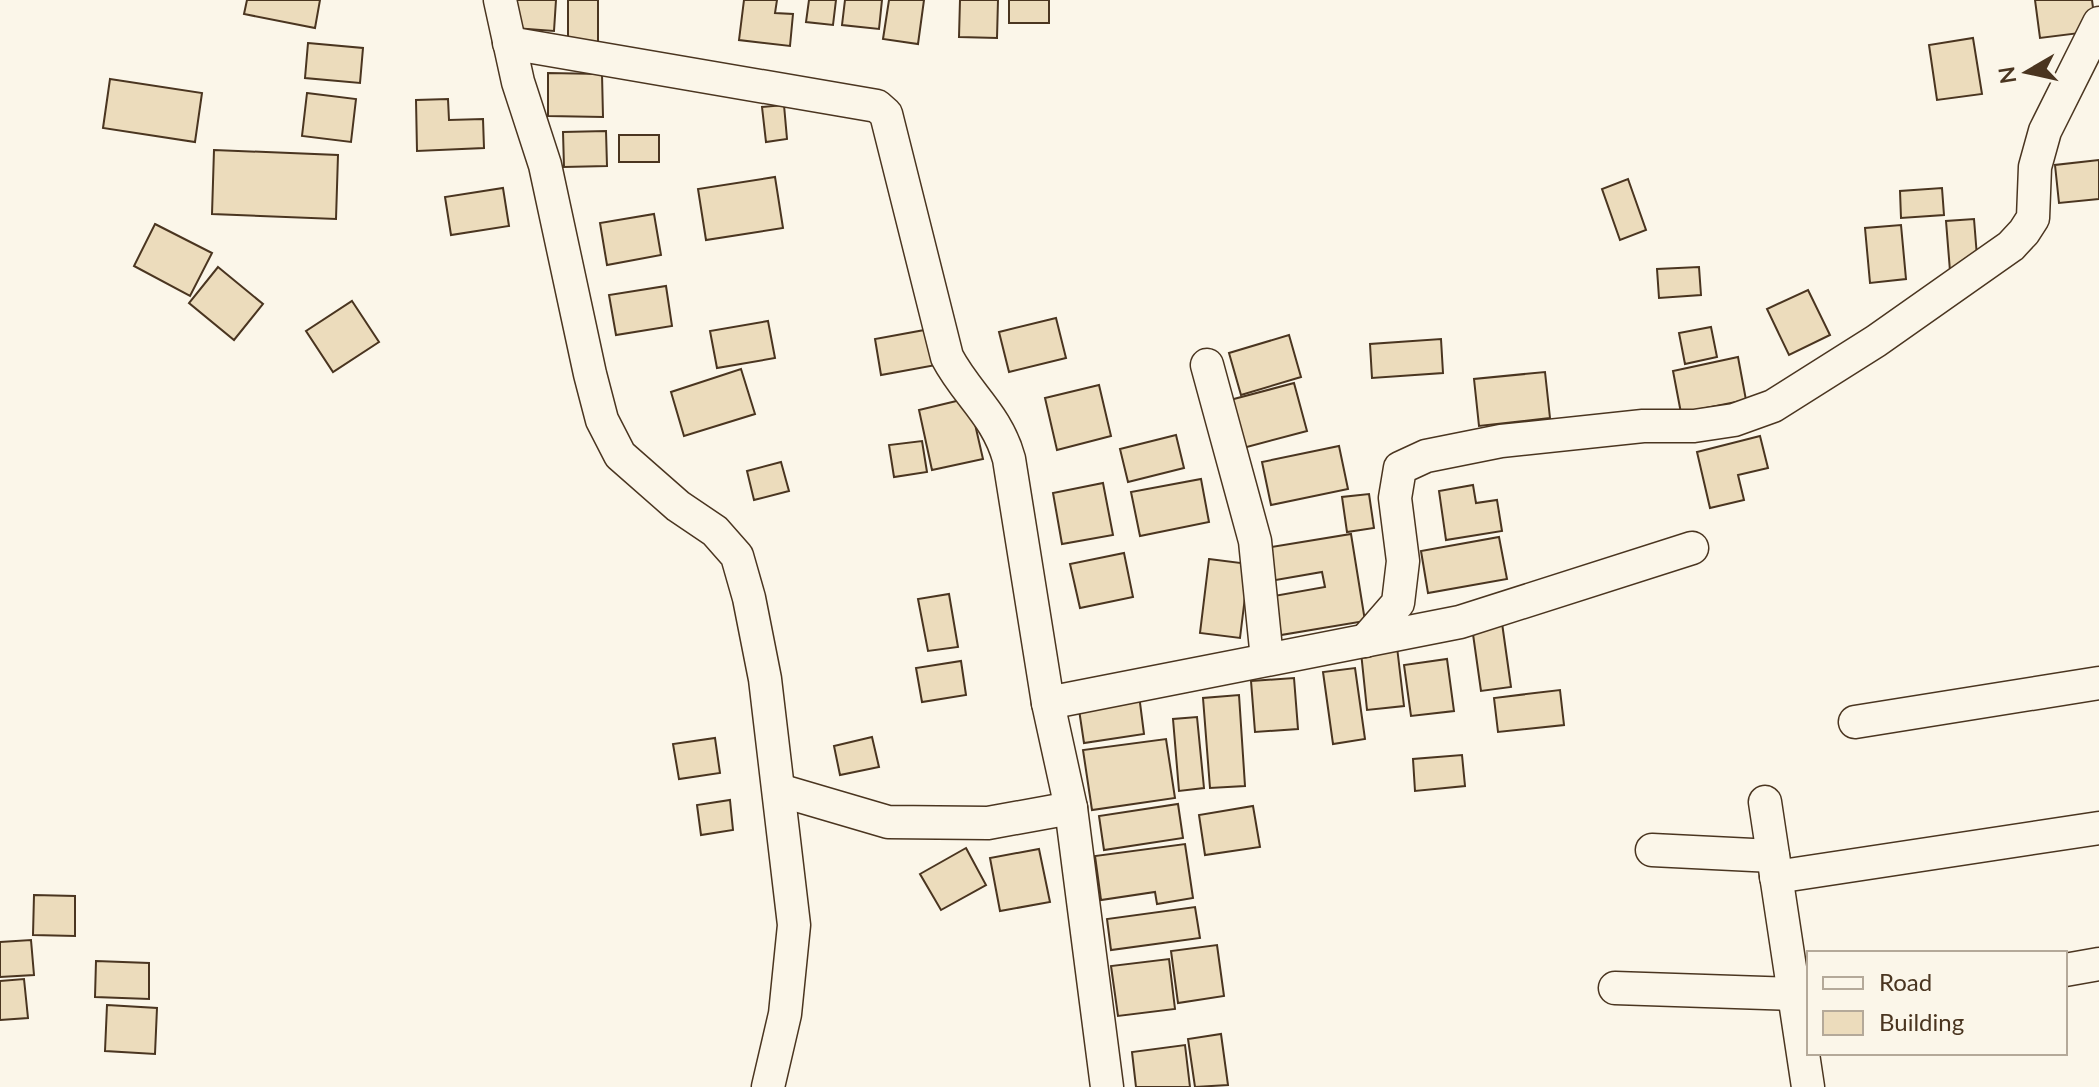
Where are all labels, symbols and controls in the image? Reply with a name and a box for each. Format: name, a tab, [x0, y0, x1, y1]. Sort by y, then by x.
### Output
north arrow	[1987, 32, 2067, 112]
text: N	[1992, 65, 2021, 86]
legend	[1807, 951, 2067, 1055]
text: Road	[1879, 967, 1932, 996]
text: Building	[1879, 1007, 1964, 1036]

